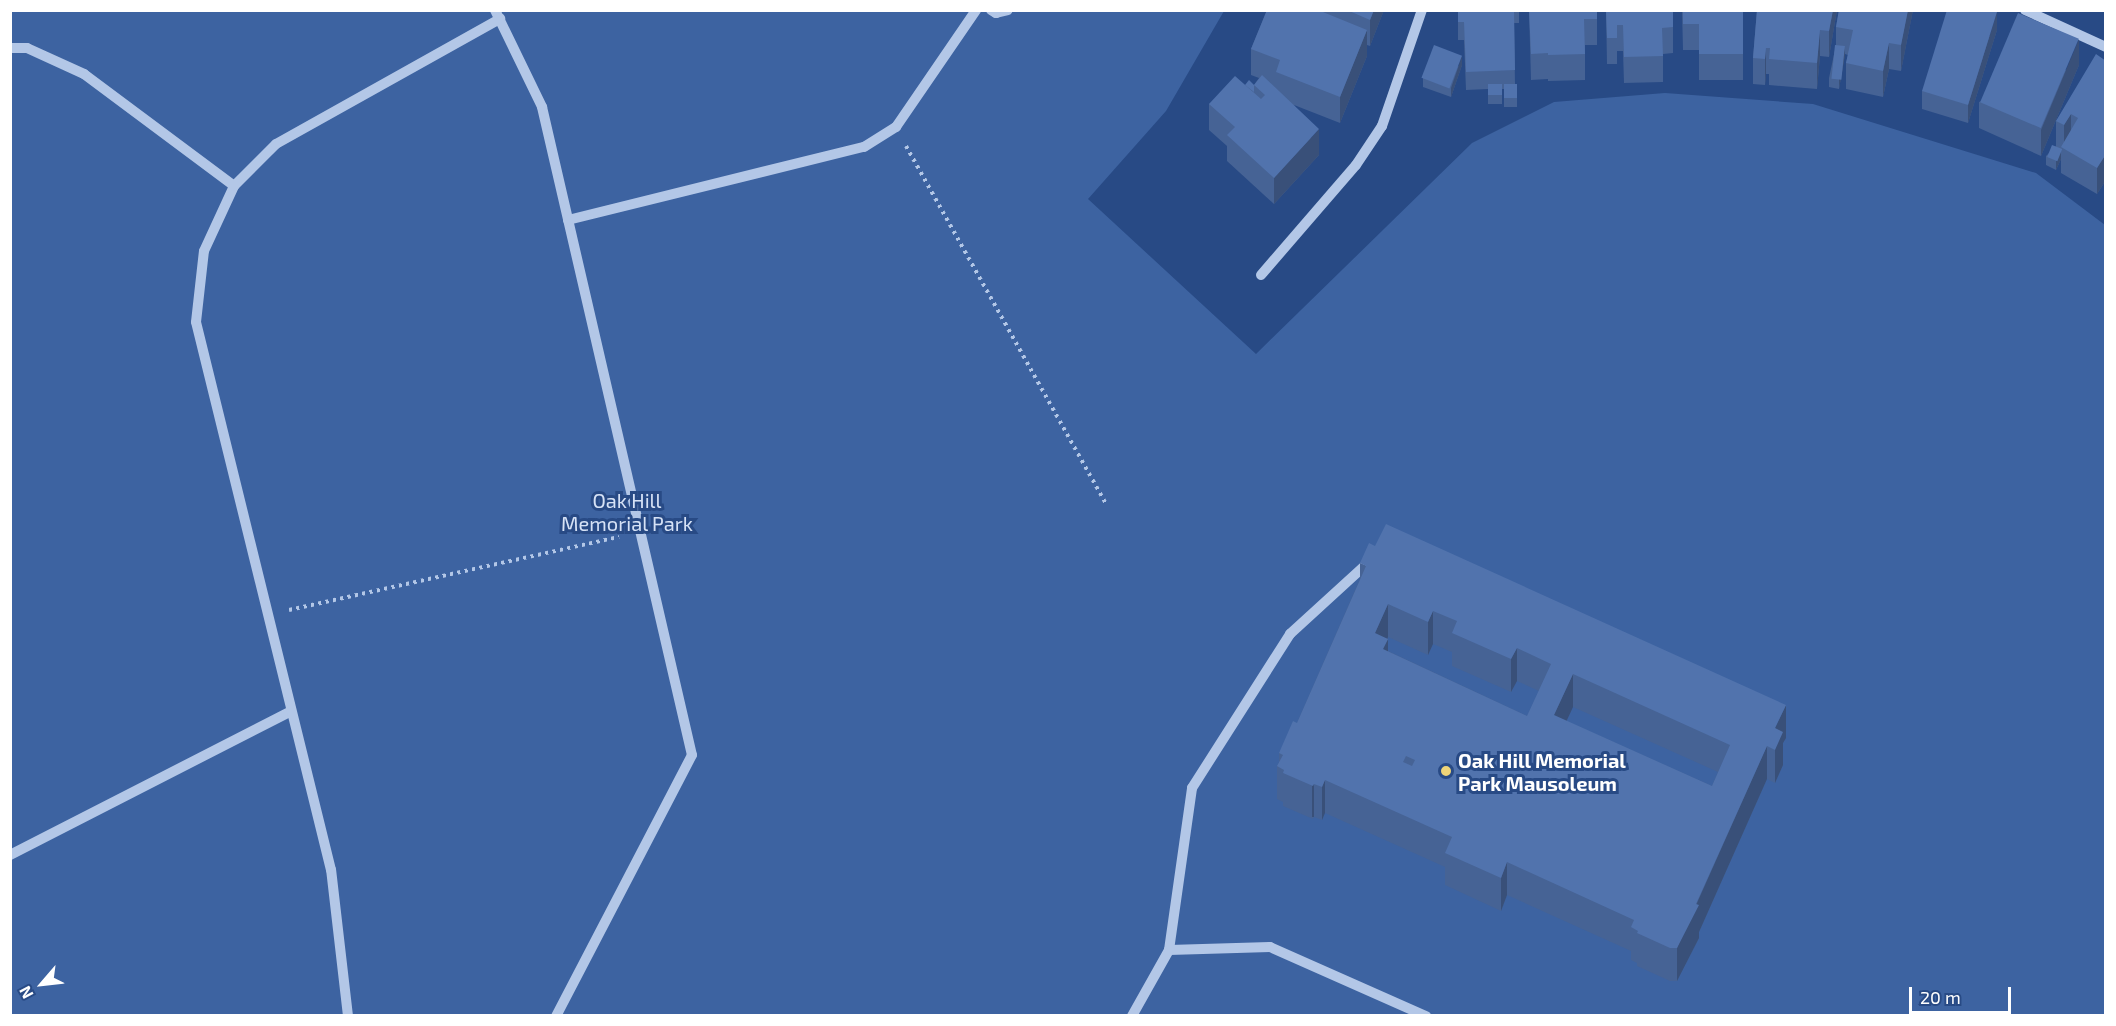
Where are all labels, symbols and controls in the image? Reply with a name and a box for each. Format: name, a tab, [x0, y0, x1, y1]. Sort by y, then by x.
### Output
park label: Oak Hill Memorial Park	[561, 488, 693, 535]
place label: Oak Hill Memorial Park Mausoleum	[1458, 748, 1626, 795]
marker: Oak Hill Memorial Park Mausoleum	[1439, 764, 1453, 778]
north arrow	[12, 954, 72, 1014]
scale bar	[1912, 975, 2014, 1013]
text: N	[15, 983, 37, 1002]
text: 20 m	[1920, 986, 1961, 1008]

